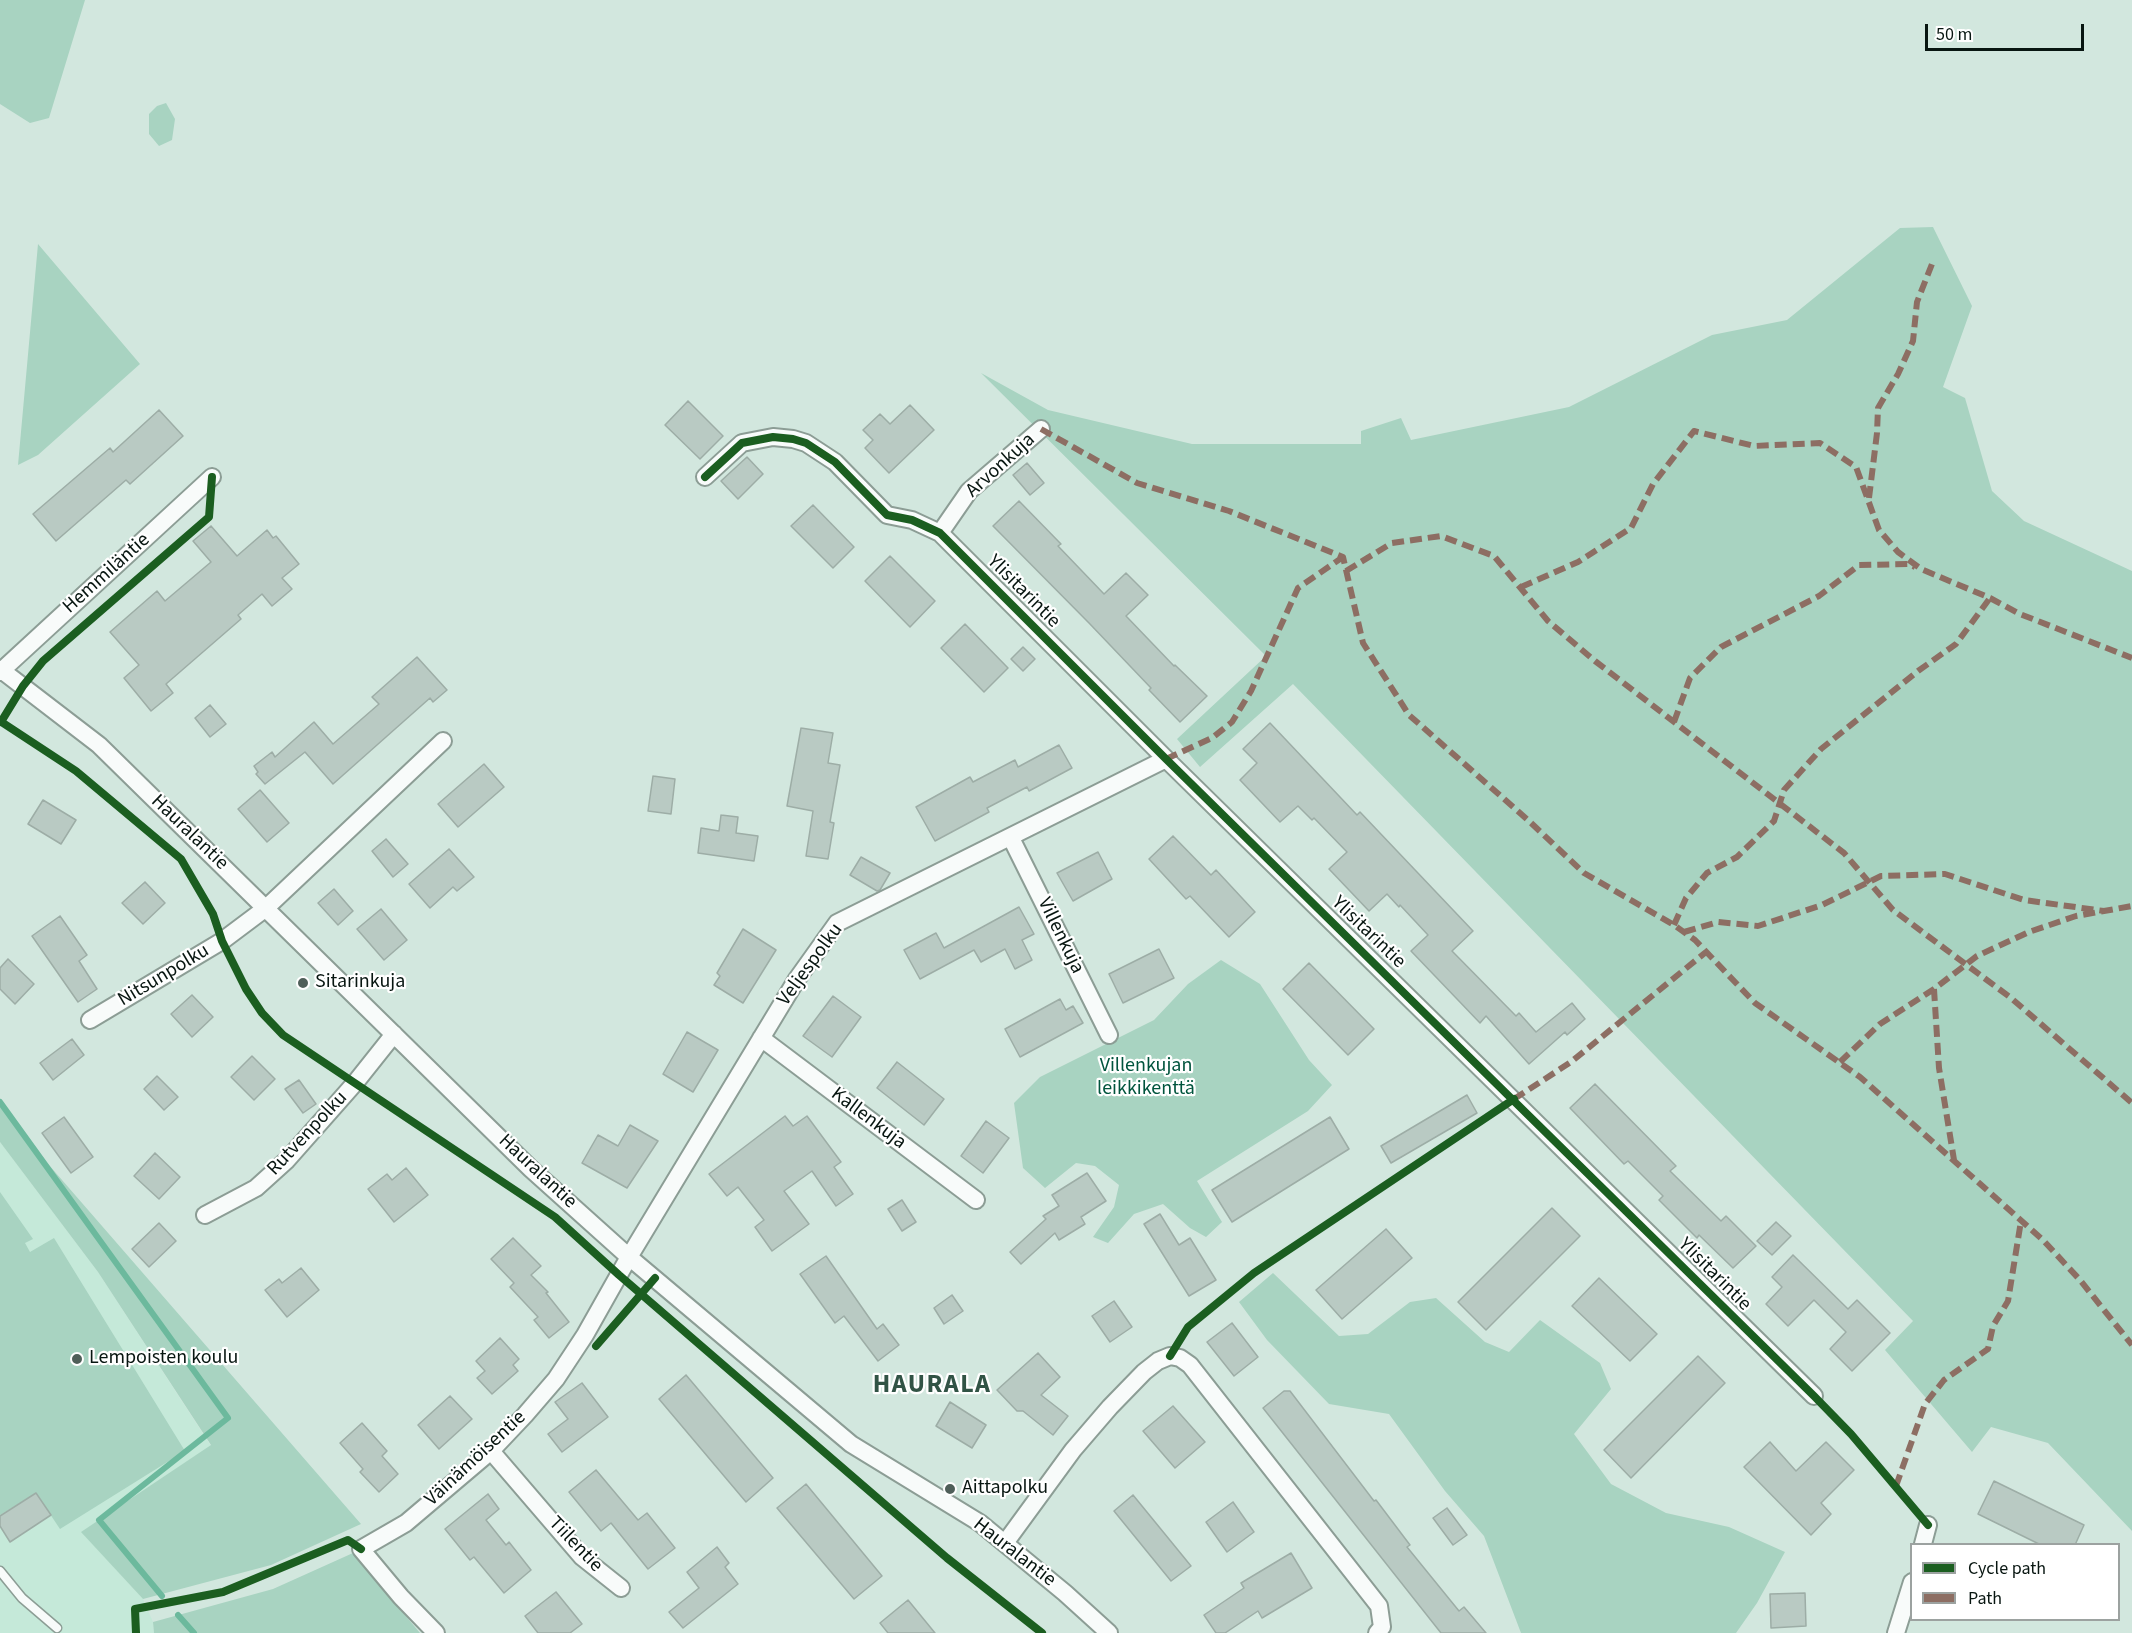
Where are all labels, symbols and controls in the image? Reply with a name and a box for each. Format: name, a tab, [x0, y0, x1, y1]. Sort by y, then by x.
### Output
scale bar	[1928, 12, 2087, 50]
text: 50 m	[1936, 22, 1972, 47]
street label: Arvonkuja	[961, 429, 1041, 503]
street label: Hemmiläntie	[59, 529, 155, 619]
street label: Ylisitarintie	[981, 550, 1065, 634]
street label: Hauralantie	[145, 790, 233, 876]
street label: Ylisitarintie	[1326, 892, 1410, 974]
street label: Villenkuja	[1031, 894, 1089, 978]
street label: Veljespolku	[773, 919, 849, 1011]
street label: Nitsunpolku	[114, 939, 214, 1013]
place label: Sitarinkuja	[315, 971, 405, 995]
marker: Sitarinkuja	[296, 976, 310, 990]
park label: Villenkujan leikkikenttä	[1097, 1055, 1195, 1102]
street label: Kallenkuja	[826, 1083, 910, 1155]
street label: Rutvenpolku	[263, 1087, 353, 1181]
street label: Hauralantie	[493, 1130, 581, 1214]
street label: Ylisitarintie	[1672, 1233, 1756, 1317]
place label: Lempoisten koulu	[89, 1347, 238, 1371]
marker: Lempoisten koulu	[70, 1352, 84, 1366]
district label: HAURALA	[873, 1370, 991, 1402]
street label: Väinämöisentie	[421, 1406, 531, 1512]
place label: Aittapolku	[962, 1477, 1048, 1501]
marker: Aittapolku	[943, 1482, 957, 1496]
street label: Tiilentie	[543, 1512, 607, 1578]
street label: Hauralantie	[968, 1513, 1060, 1593]
legend	[1910, 1543, 2120, 1621]
text: Cycle path	[1968, 1556, 2046, 1581]
text: Path	[1968, 1586, 2002, 1611]

